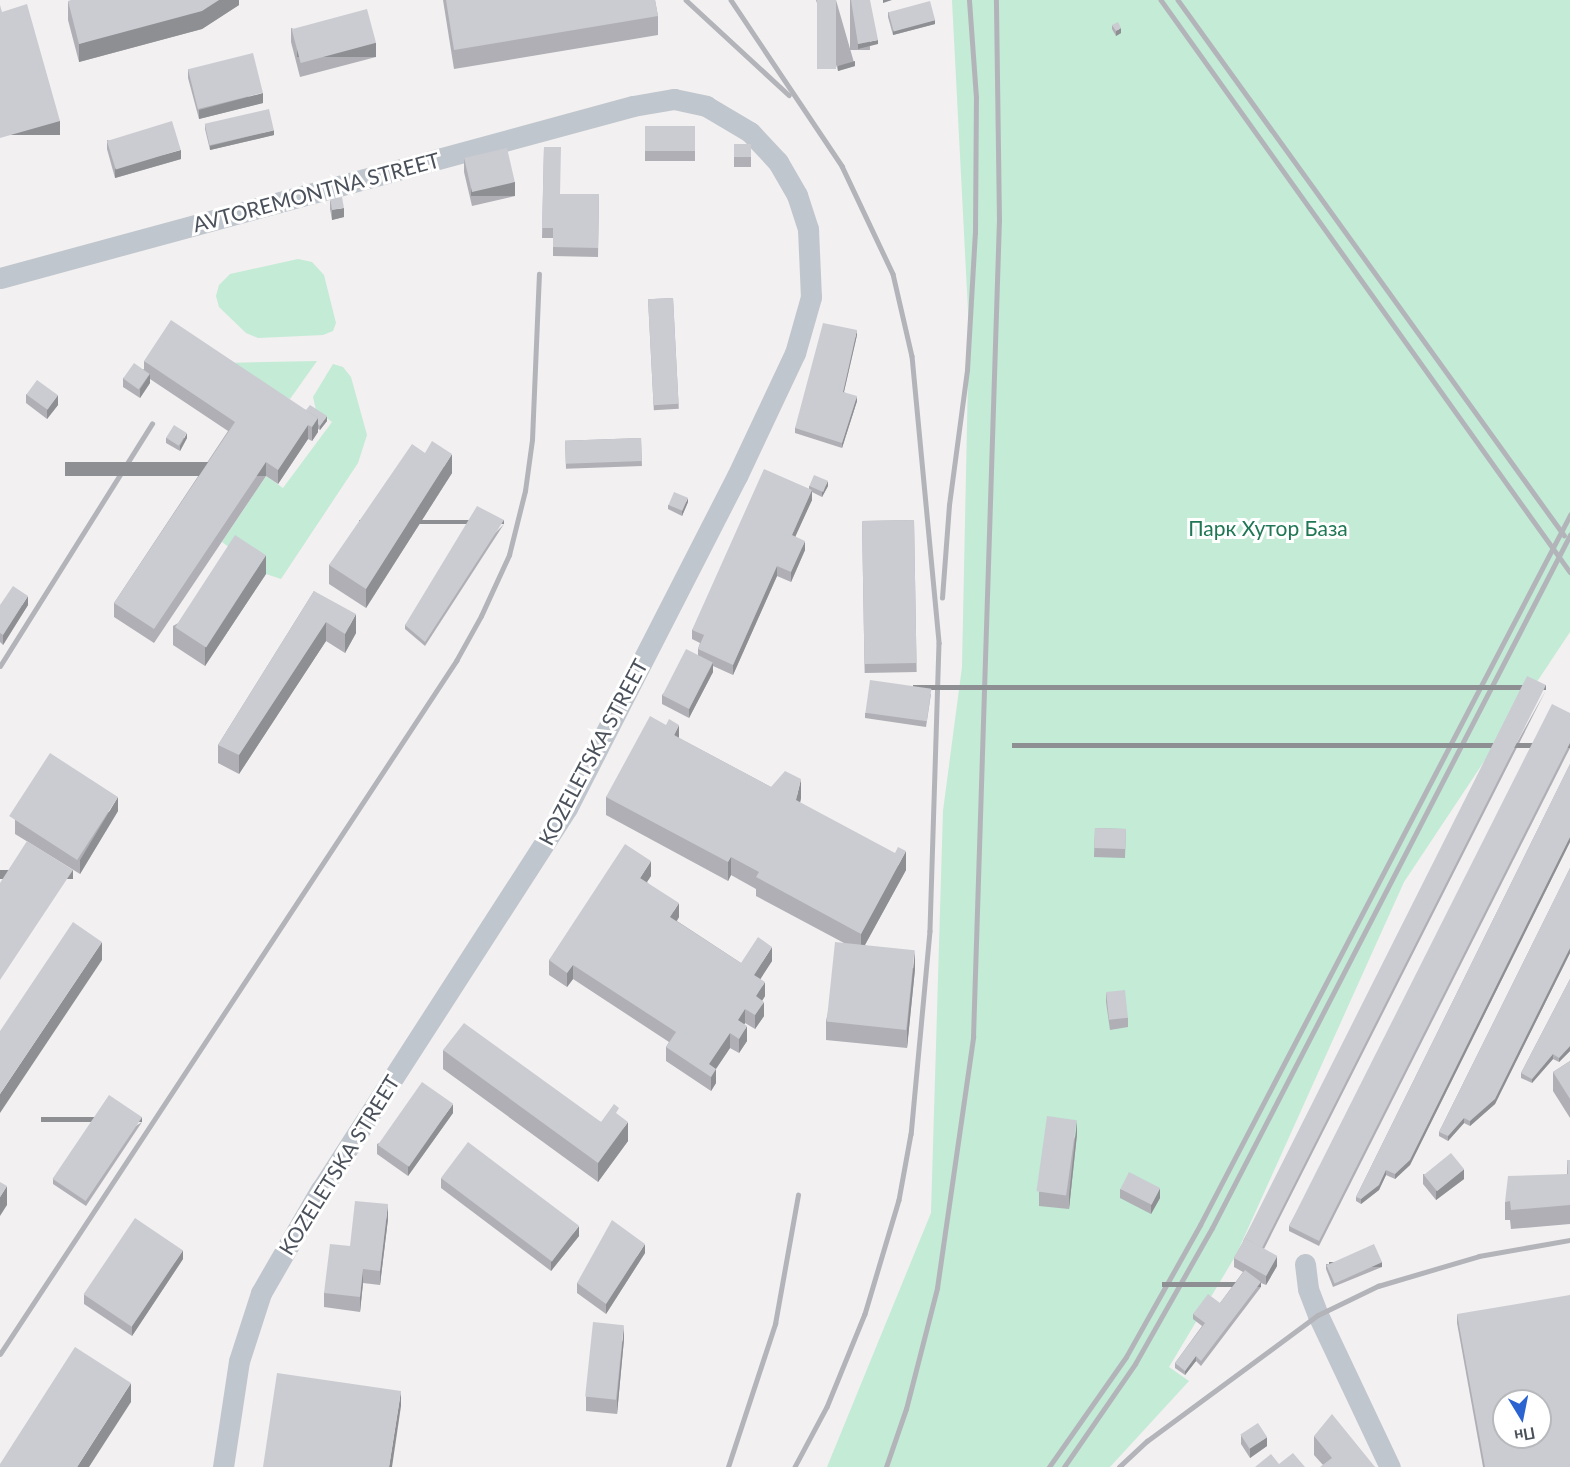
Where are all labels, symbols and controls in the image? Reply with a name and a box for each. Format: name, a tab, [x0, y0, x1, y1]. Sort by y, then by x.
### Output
street label: AVTOREMONTNA STREET	[190, 147, 442, 237]
park label: Парк Хутор База	[1188, 515, 1348, 541]
street label: KOZELETSKA STREET	[533, 654, 653, 850]
street label: KOZELETSKA STREET	[273, 1070, 405, 1260]
north arrow	[1492, 1389, 1552, 1449]
text: Пн	[1513, 1424, 1537, 1446]

